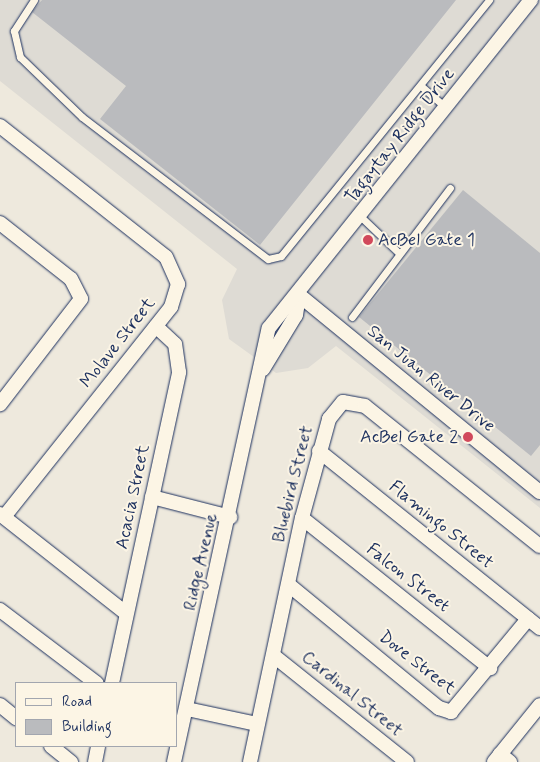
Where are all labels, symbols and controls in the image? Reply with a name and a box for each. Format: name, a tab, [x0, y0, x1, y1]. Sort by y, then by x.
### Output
street label: Tagaytay Ridge Drive	[341, 65, 459, 207]
place label: AcBel Gate 1	[378, 229, 472, 251]
marker: AcBel Gate 1	[362, 234, 374, 246]
street label: Molave Street	[76, 293, 160, 393]
street label: San Juan River Drive	[362, 320, 500, 438]
street label: Bluebird Street	[268, 424, 318, 544]
place label: AcBel Gate 2	[363, 426, 458, 448]
marker: AcBel Gate 2	[462, 431, 474, 443]
street label: Acacia Street	[111, 443, 155, 551]
street label: Flamingo Street	[385, 476, 497, 574]
street label: Ridge Avenue	[179, 510, 223, 614]
street label: Falcon Street	[361, 538, 455, 618]
street label: Dove Street	[374, 626, 460, 700]
street label: Cardinal Street	[297, 647, 407, 741]
legend	[15, 682, 178, 747]
text: Road	[62, 692, 92, 712]
text: Building	[62, 717, 112, 737]

